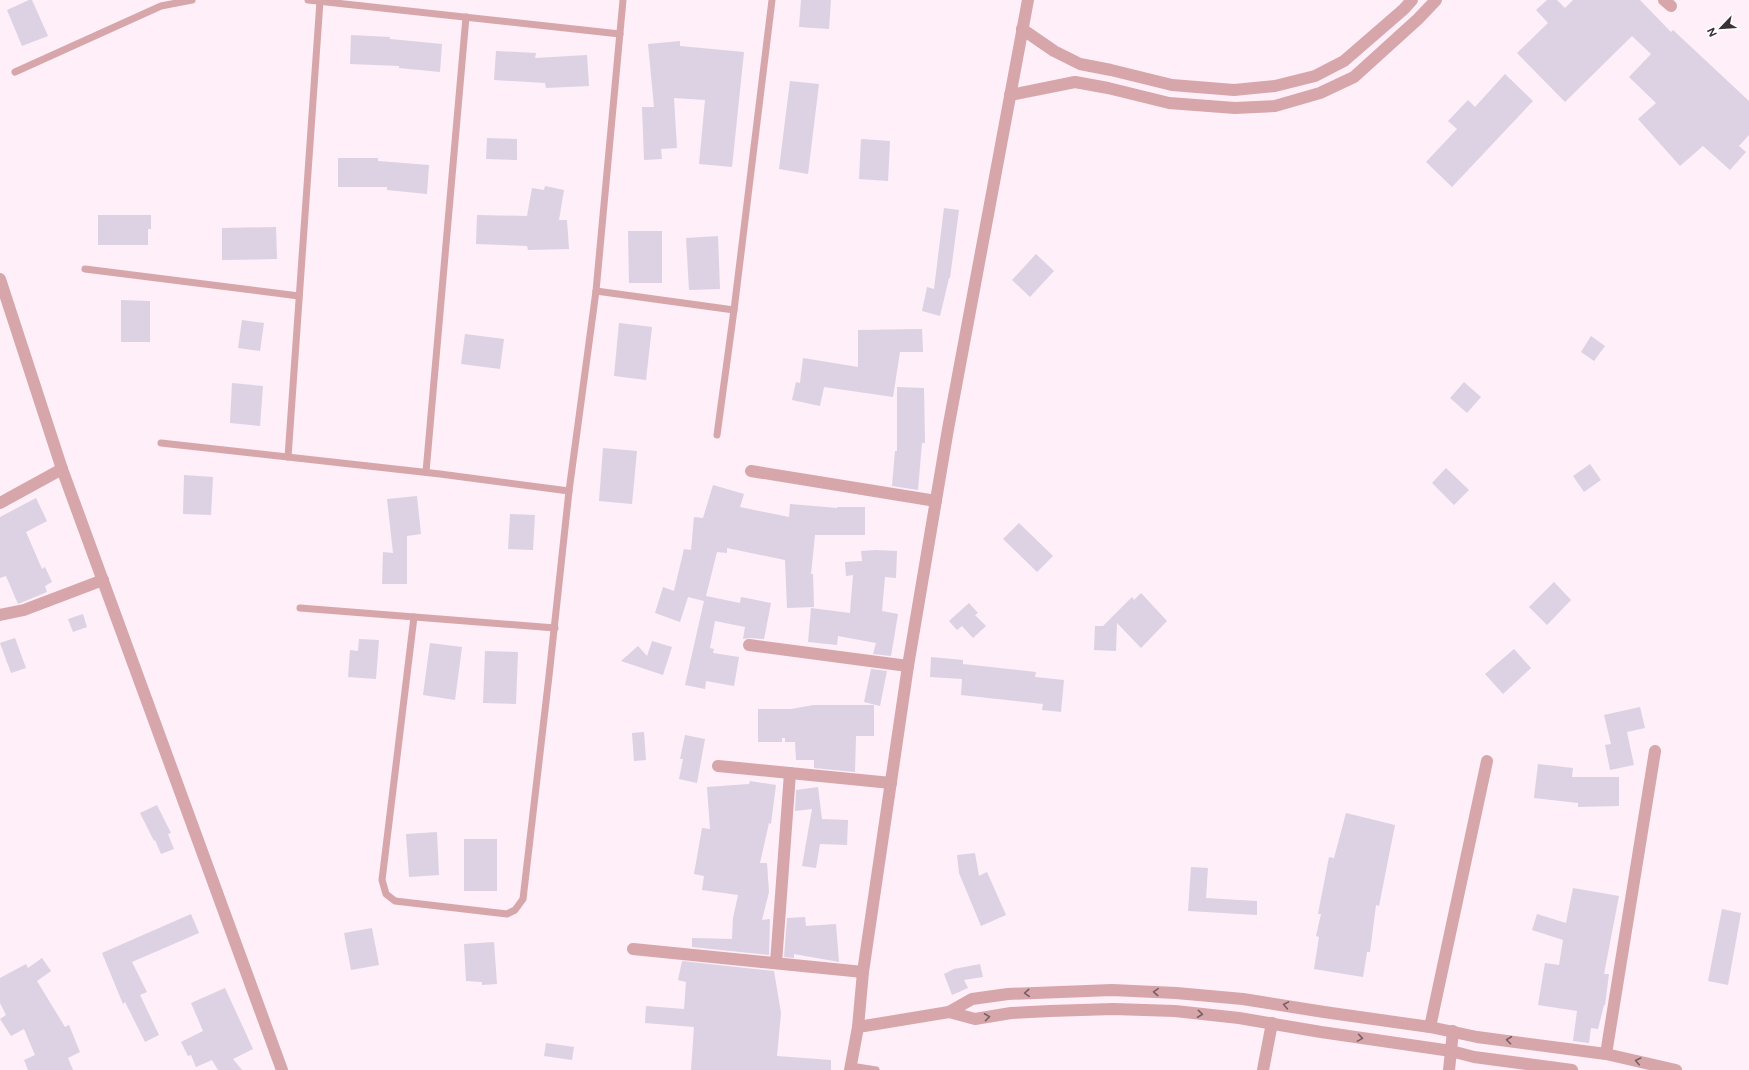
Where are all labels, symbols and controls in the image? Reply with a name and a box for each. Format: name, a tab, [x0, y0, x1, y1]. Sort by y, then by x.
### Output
north arrow	[1701, 8, 1741, 48]
text: N	[1705, 25, 1720, 39]
one-way arrow	[1153, 988, 1159, 996]
one-way arrow	[1024, 989, 1030, 998]
one-way arrow	[1283, 1002, 1289, 1010]
one-way arrow	[1197, 1009, 1203, 1018]
one-way arrow	[984, 1013, 990, 1022]
one-way arrow	[1357, 1033, 1363, 1042]
one-way arrow	[1506, 1036, 1513, 1045]
one-way arrow	[1634, 1058, 1641, 1066]

